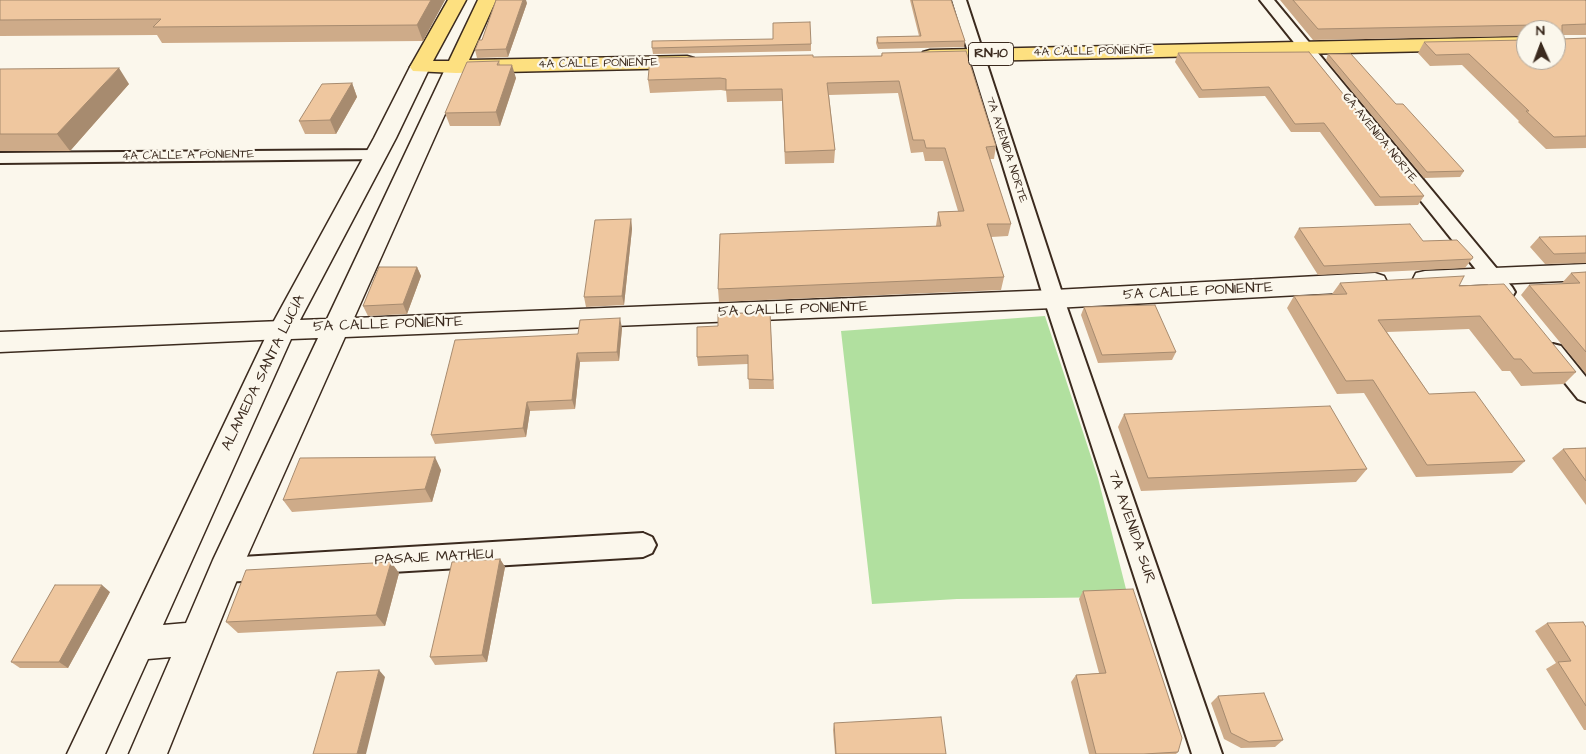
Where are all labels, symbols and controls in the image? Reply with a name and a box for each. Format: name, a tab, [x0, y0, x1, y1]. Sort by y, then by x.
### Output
north arrow	[1516, 20, 1566, 70]
text: N	[1536, 21, 1545, 41]
road number: RN-10	[968, 42, 1014, 66]
street label: 4A CALLE PONIENTE	[1033, 44, 1153, 60]
street label: 4A CALLE PONIENTE	[538, 56, 658, 72]
street label: 6A AVENIDA NORTE	[1339, 90, 1419, 186]
street label: 7A AVENIDA NORTE	[982, 95, 1030, 205]
street label: 4A CALLE A PONIENTE	[122, 148, 254, 164]
street label: 5A CALLE PONIENTE	[1123, 279, 1273, 305]
street label: ALAMEDA SANTA LUCÍA	[218, 292, 310, 454]
street label: 5A CALLE PONIENTE	[718, 298, 868, 322]
street label: 5A CALLE PONIENTE	[313, 313, 463, 337]
street label: 7A AVENIDA SUR	[1103, 468, 1159, 586]
street label: PASAJE MATHEU	[374, 546, 494, 570]

